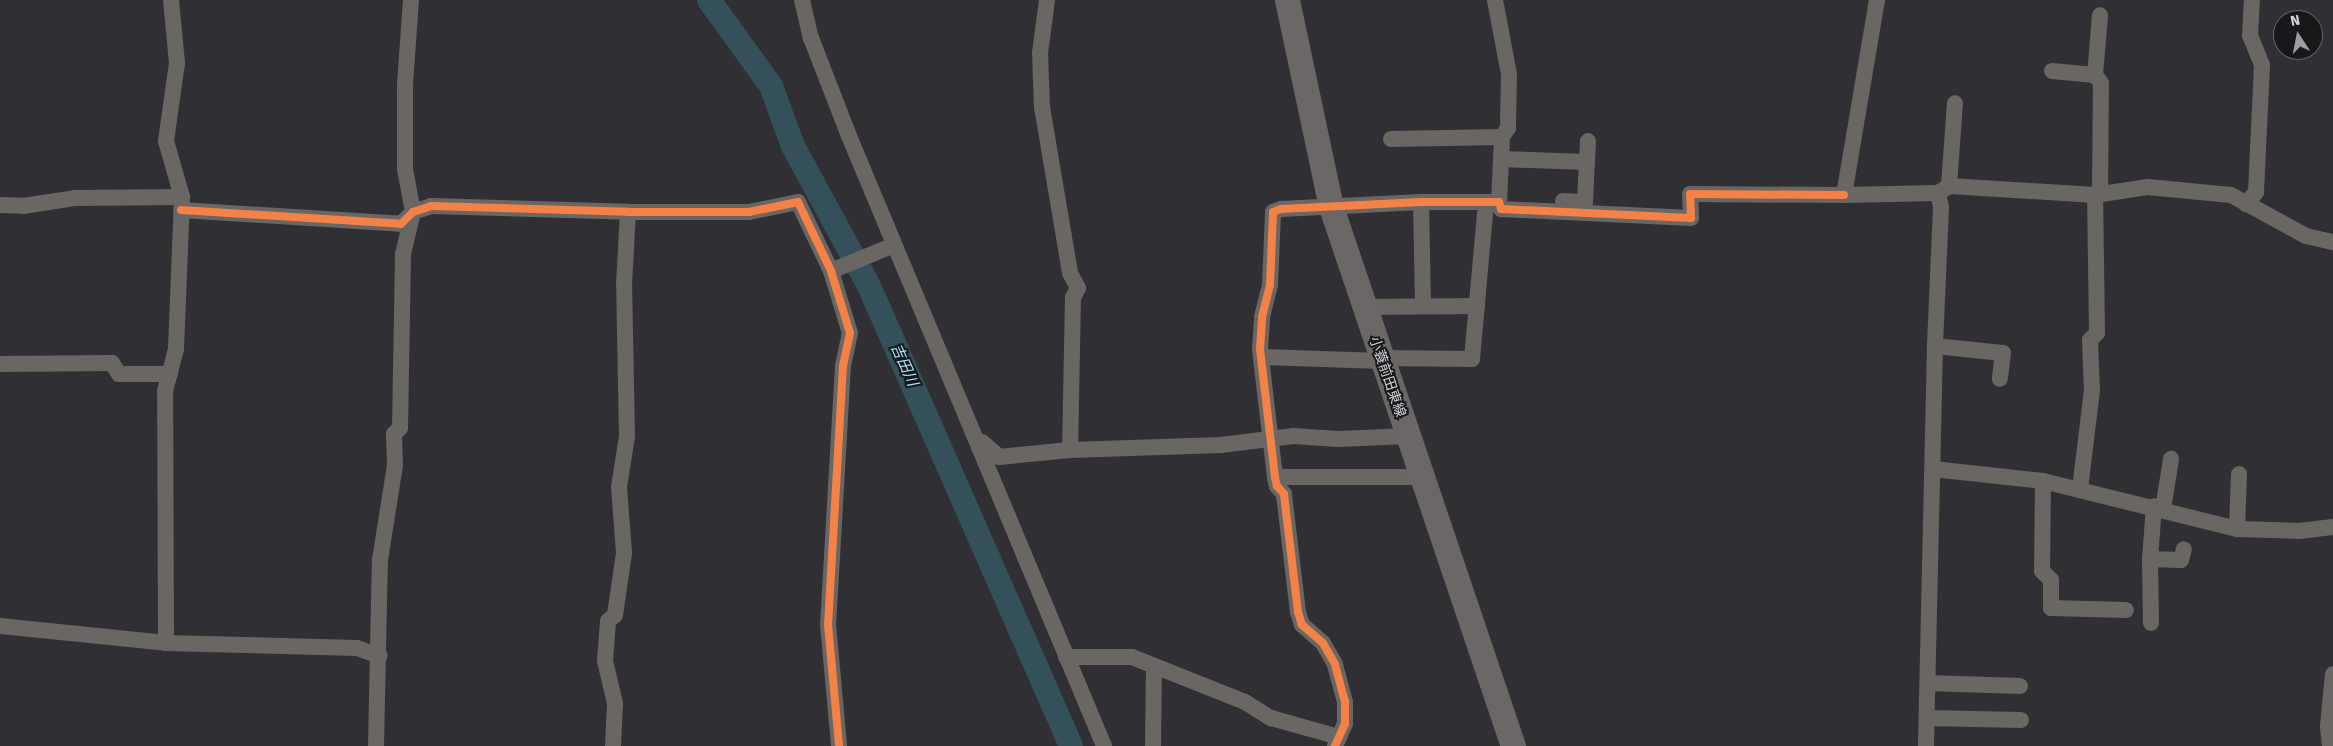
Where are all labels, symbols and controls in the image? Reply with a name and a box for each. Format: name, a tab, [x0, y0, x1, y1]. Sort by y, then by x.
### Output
north arrow	[2273, 10, 2323, 60]
text: N	[2289, 12, 2301, 30]
street label: 小蓑前田東線	[1365, 335, 1409, 419]
water label: 吉田川	[887, 341, 921, 389]

